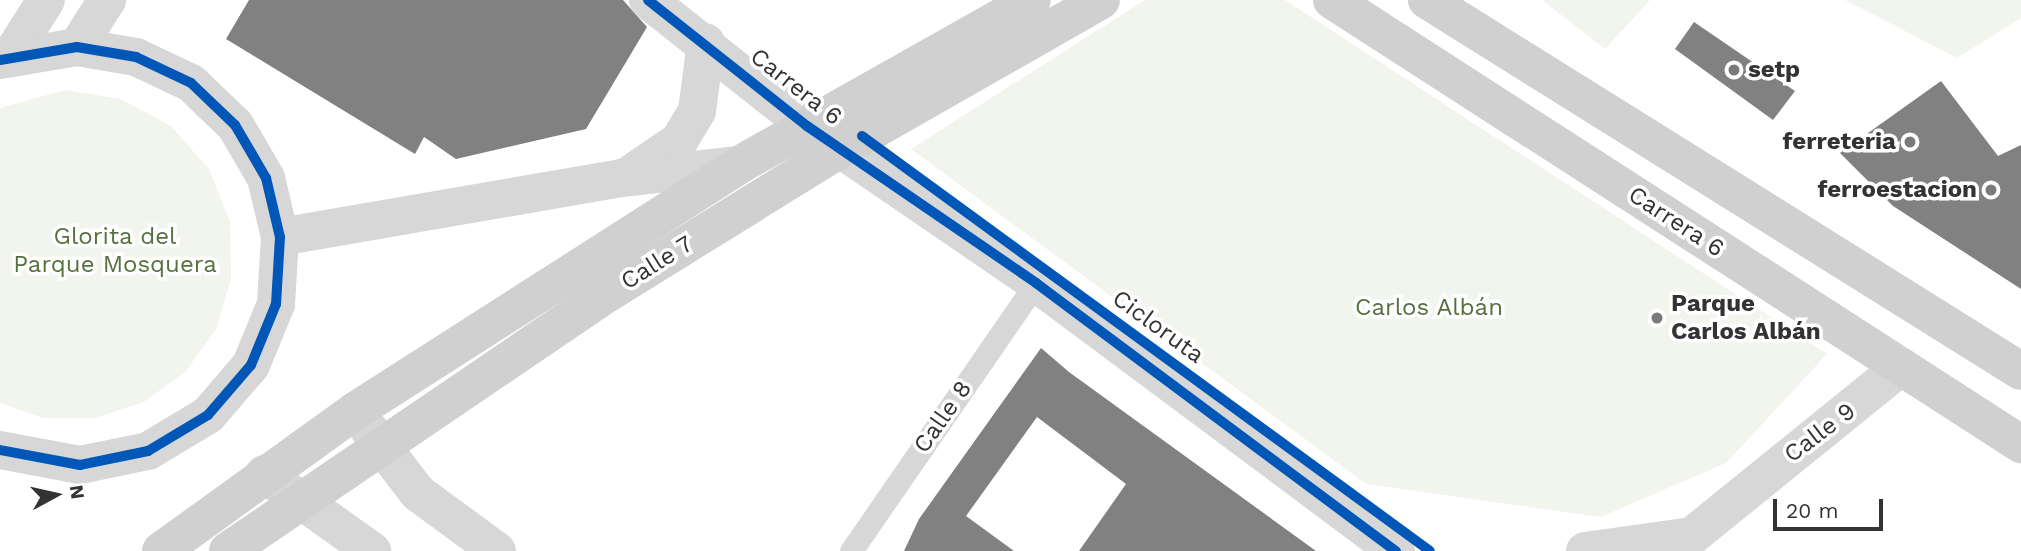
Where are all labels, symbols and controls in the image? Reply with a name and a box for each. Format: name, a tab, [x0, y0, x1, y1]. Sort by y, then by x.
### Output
street label: Carrera 6	[744, 42, 848, 132]
place label: setp	[1748, 56, 1800, 84]
marker: setp	[1726, 62, 1742, 78]
place label: ferreteria	[1782, 128, 1896, 156]
marker: ferreteria	[1902, 134, 1918, 150]
place label: ferroestacion	[1817, 176, 1977, 204]
street label: Carrera 6	[1622, 180, 1730, 264]
marker: ferroestacion	[1983, 182, 1999, 198]
park label: Glorita del Parque Mosquera	[13, 223, 217, 279]
street label: Calle 7	[615, 230, 699, 296]
street label: Cicloruta	[1107, 284, 1209, 370]
place label: Parque Carlos Albán	[1671, 290, 1821, 346]
park label: Carlos Albán	[1354, 294, 1504, 322]
marker: Parque Carlos Albán	[1649, 310, 1665, 326]
street label: Calle 8	[908, 375, 978, 459]
street label: Calle 9	[1779, 397, 1861, 469]
north arrow	[21, 460, 91, 530]
text: N	[65, 483, 90, 501]
scale bar	[1776, 484, 1886, 528]
text: 20 m	[1786, 498, 1838, 523]

